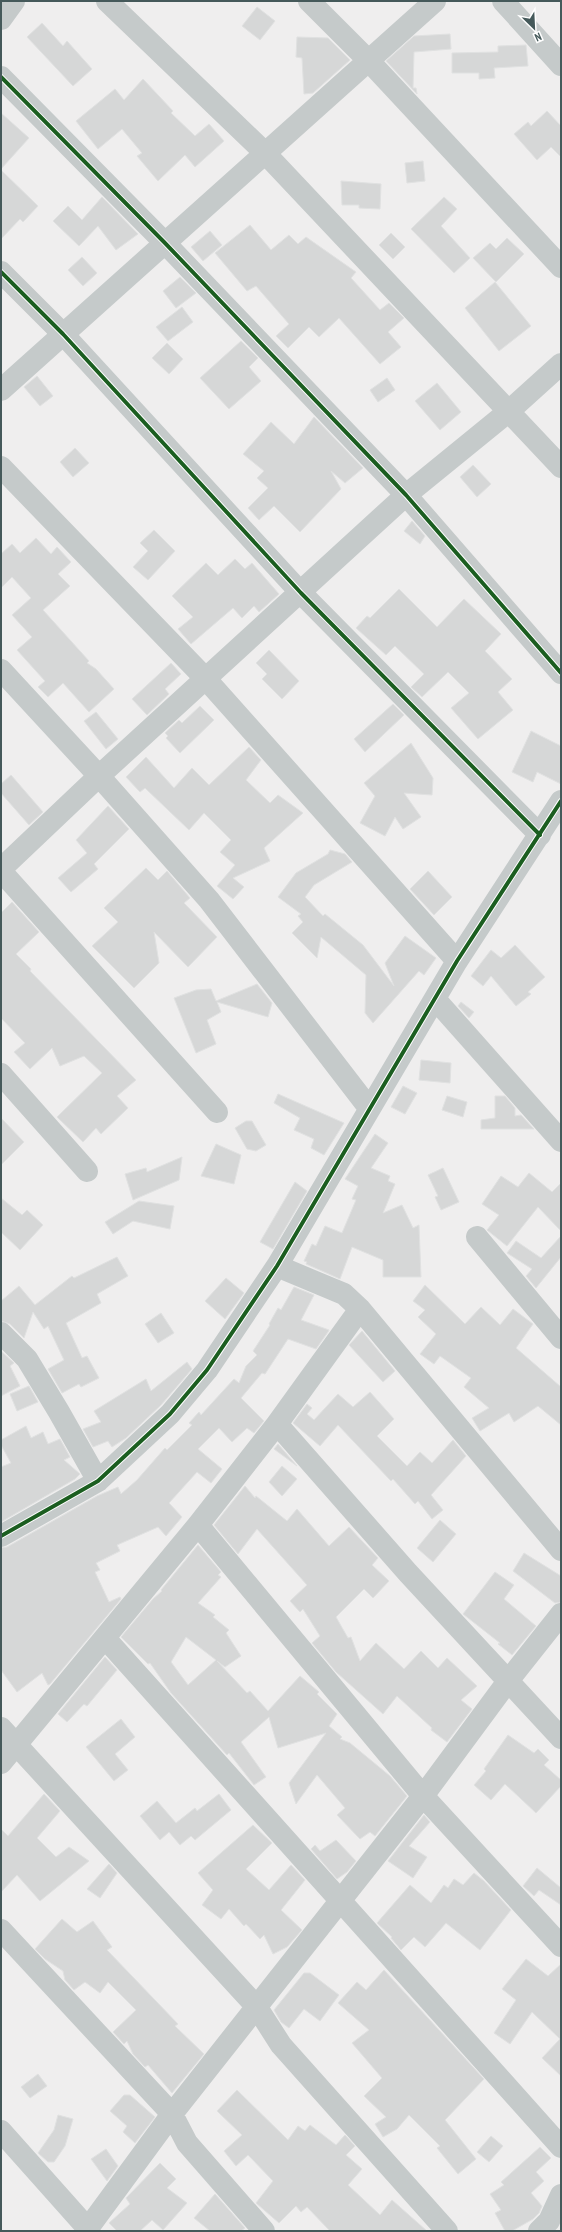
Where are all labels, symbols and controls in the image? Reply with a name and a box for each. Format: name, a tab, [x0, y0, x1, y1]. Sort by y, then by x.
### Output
north arrow	[514, 8, 554, 48]
text: N	[532, 30, 544, 45]

